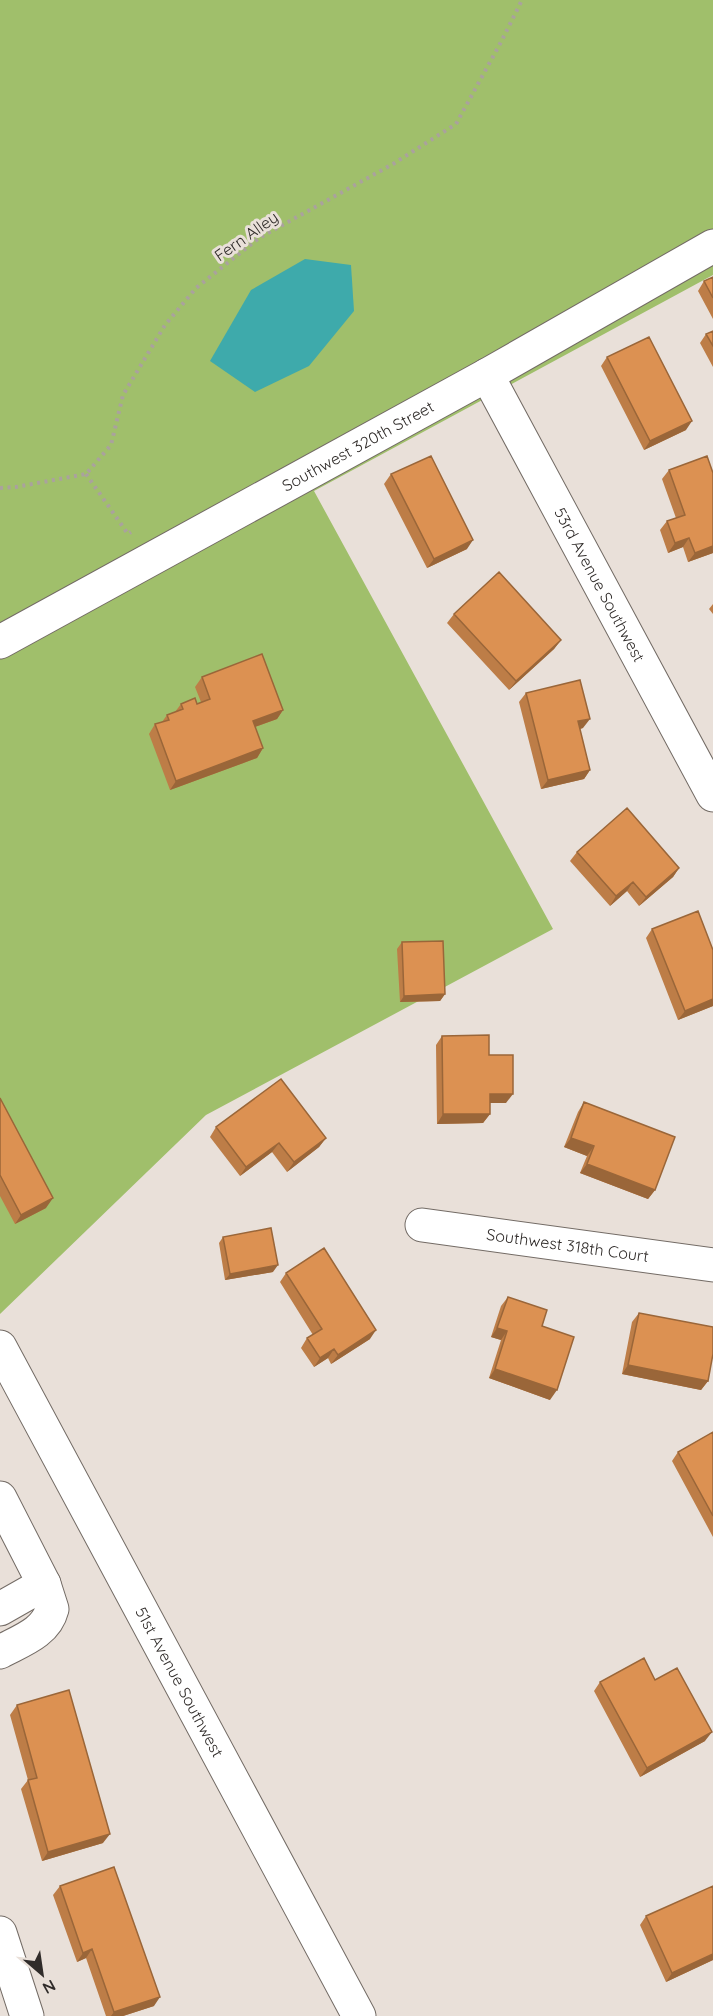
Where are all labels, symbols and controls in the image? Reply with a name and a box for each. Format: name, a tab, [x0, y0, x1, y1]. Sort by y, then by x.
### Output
street label: Fern Alley	[210, 207, 282, 265]
street label: Southwest 320th Street	[278, 396, 437, 496]
street label: 53rd Avenue Southwest	[550, 504, 649, 665]
street label: Southwest 318th Court	[485, 1224, 650, 1266]
street label: 51st Avenue Southwest	[131, 1603, 228, 1760]
north arrow	[12, 1944, 72, 2004]
text: N	[39, 1976, 59, 1999]

